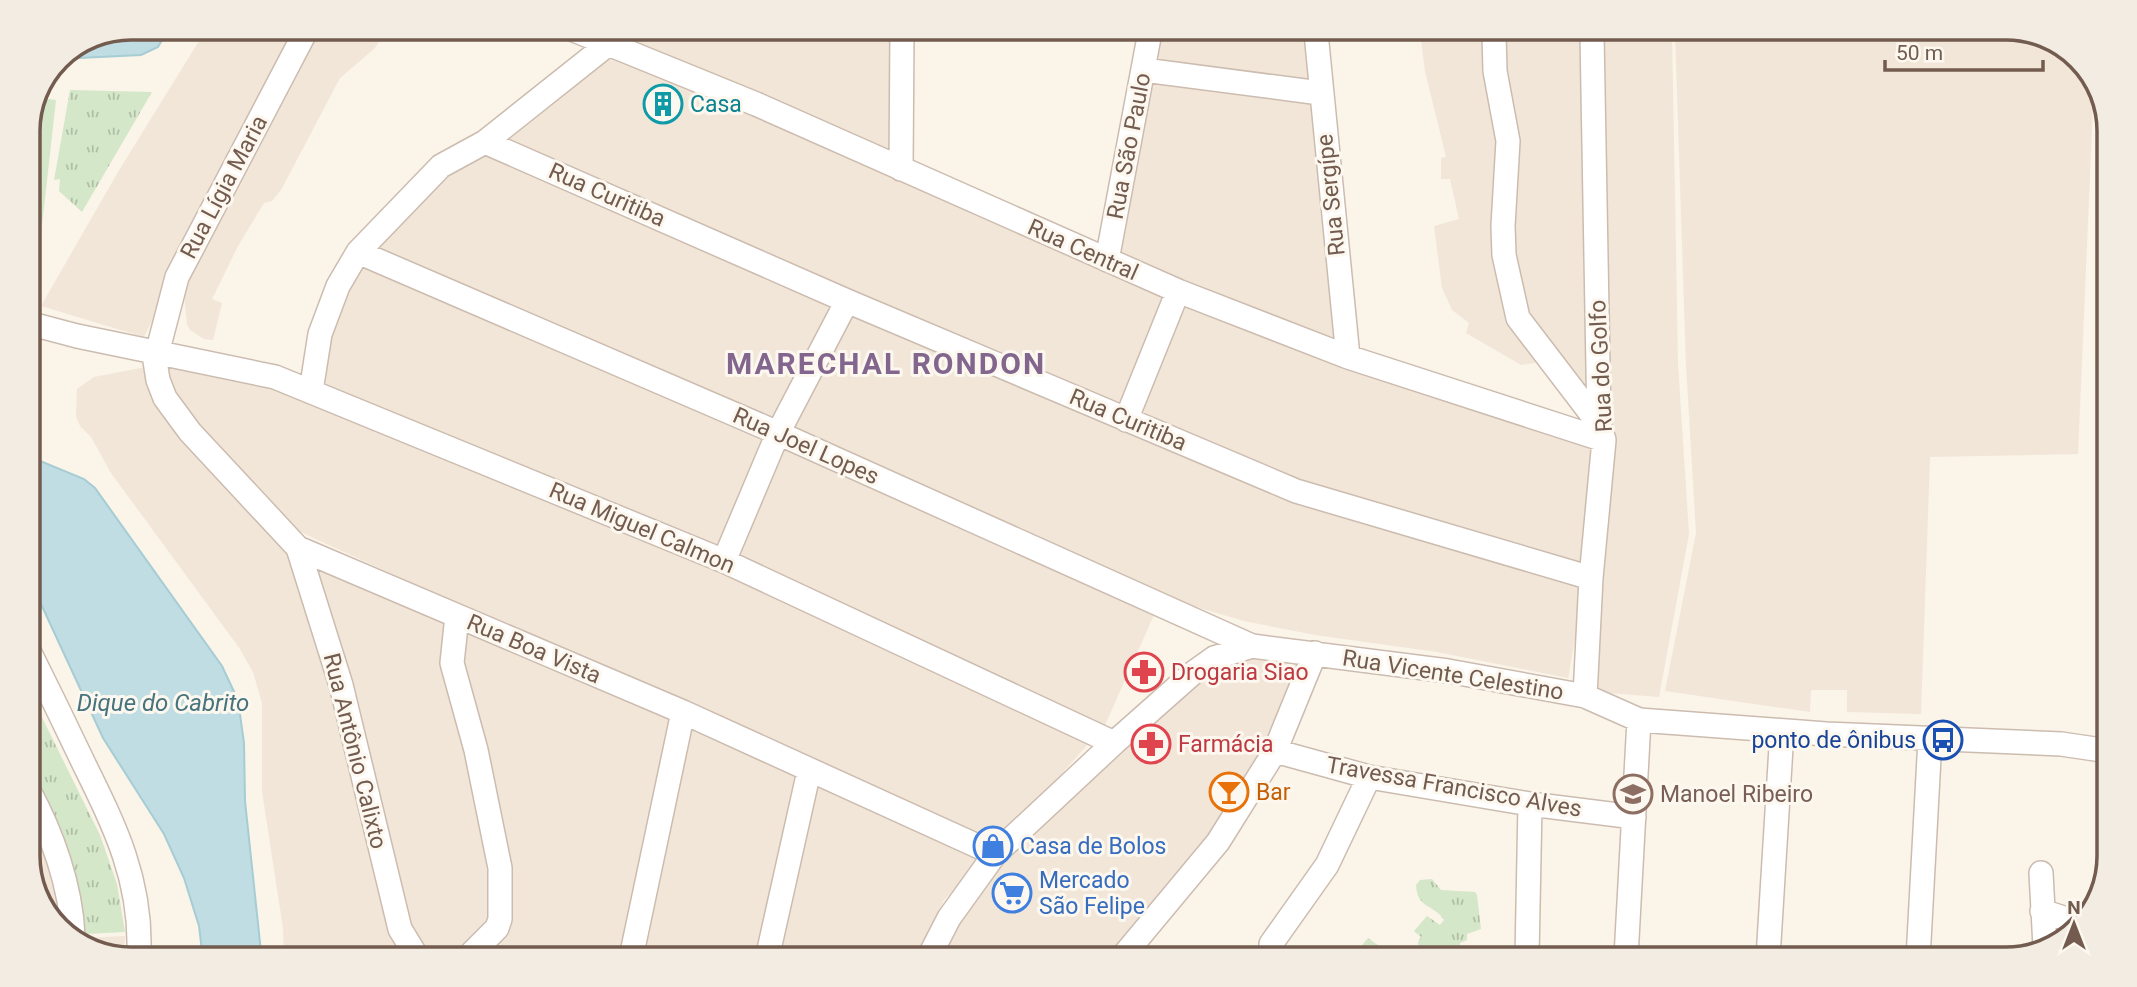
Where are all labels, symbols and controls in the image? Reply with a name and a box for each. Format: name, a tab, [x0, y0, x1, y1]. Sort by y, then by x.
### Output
scale bar	[1885, 28, 2042, 72]
text: 50 m	[1896, 41, 1943, 65]
street label: Rua São Paulo	[1102, 71, 1156, 221]
building icon: Casa	[642, 83, 684, 125]
place label: Casa	[690, 91, 742, 118]
street label: Rua Lígia Maria	[175, 111, 273, 263]
street label: Rua Sergípe	[1311, 133, 1351, 257]
street label: Rua Curitiba	[545, 157, 669, 233]
street label: Rua Central	[1024, 214, 1142, 286]
street label: Rua do Golfo	[1584, 299, 1618, 433]
district label: MARECHAL RONDON	[726, 346, 1046, 381]
street label: Rua Curitiba	[1065, 383, 1191, 457]
street label: Rua Joel Lopes	[729, 402, 883, 490]
street label: Rua Miguel Calmon	[545, 477, 739, 579]
street label: Rua Boa Vista	[463, 609, 605, 689]
street label: Rua Vicente Celestino	[1341, 644, 1565, 706]
street label: Rua Antônio Calixto	[318, 650, 392, 852]
pharmacy icon: Drogaria Siao	[1123, 651, 1165, 693]
place label: Drogaria Siao	[1171, 659, 1309, 686]
water label: Dique do Cabrito	[77, 689, 249, 717]
bus stop icon: ponto de ônibus	[1922, 719, 1964, 761]
pharmacy icon: Farmácia	[1130, 723, 1172, 765]
place label: ponto de ônibus	[1751, 727, 1916, 754]
place label: Farmácia	[1178, 731, 1273, 758]
street label: Travessa Francisco Alves	[1324, 751, 1584, 823]
bar icon: Bar	[1208, 771, 1250, 813]
school or university icon: Manoel Ribeiro	[1612, 773, 1654, 815]
place label: Bar	[1256, 779, 1291, 806]
place label: Manoel Ribeiro	[1660, 781, 1813, 808]
shop icon: Casa de Bolos	[972, 825, 1014, 867]
place label: Casa de Bolos	[1020, 833, 1166, 860]
place label: Mercado São Felipe	[1039, 867, 1145, 920]
supermarket icon: Mercado São Felipe	[991, 872, 1033, 914]
north arrow	[2039, 889, 2109, 959]
text: N	[2067, 896, 2081, 919]

